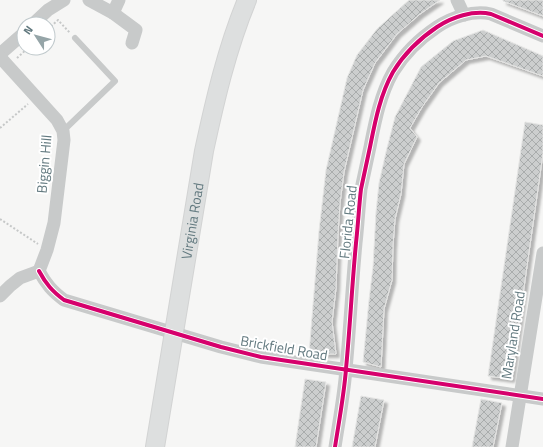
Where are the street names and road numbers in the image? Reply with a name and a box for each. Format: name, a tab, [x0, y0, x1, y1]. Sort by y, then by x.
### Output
street label: Biggin Hill	[30, 134, 57, 194]
street label: Virginia Road	[175, 181, 209, 261]
street label: Florida Road	[333, 184, 362, 260]
street label: Maryland Road	[495, 289, 530, 380]
street label: Brickfield Road	[239, 330, 329, 366]

